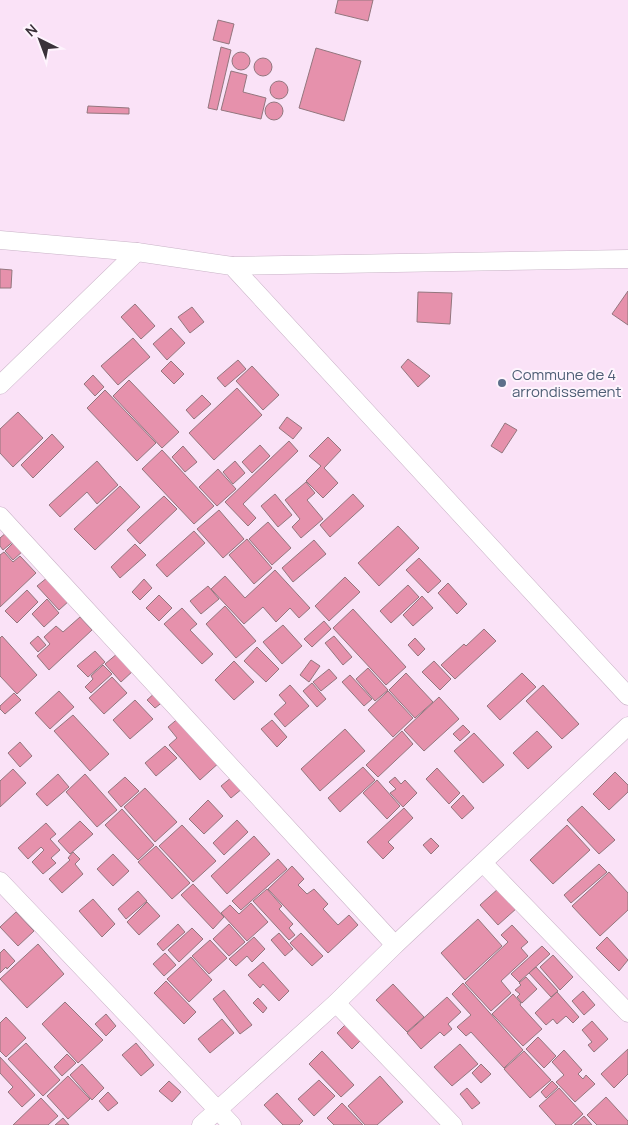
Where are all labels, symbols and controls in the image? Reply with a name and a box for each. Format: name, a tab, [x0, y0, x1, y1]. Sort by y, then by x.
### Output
north arrow	[15, 15, 65, 65]
text: N	[21, 20, 41, 40]
place label: Commune de 4 arrondissement	[512, 364, 622, 402]
marker: Commune de 4 arrondissement	[496, 377, 508, 389]

